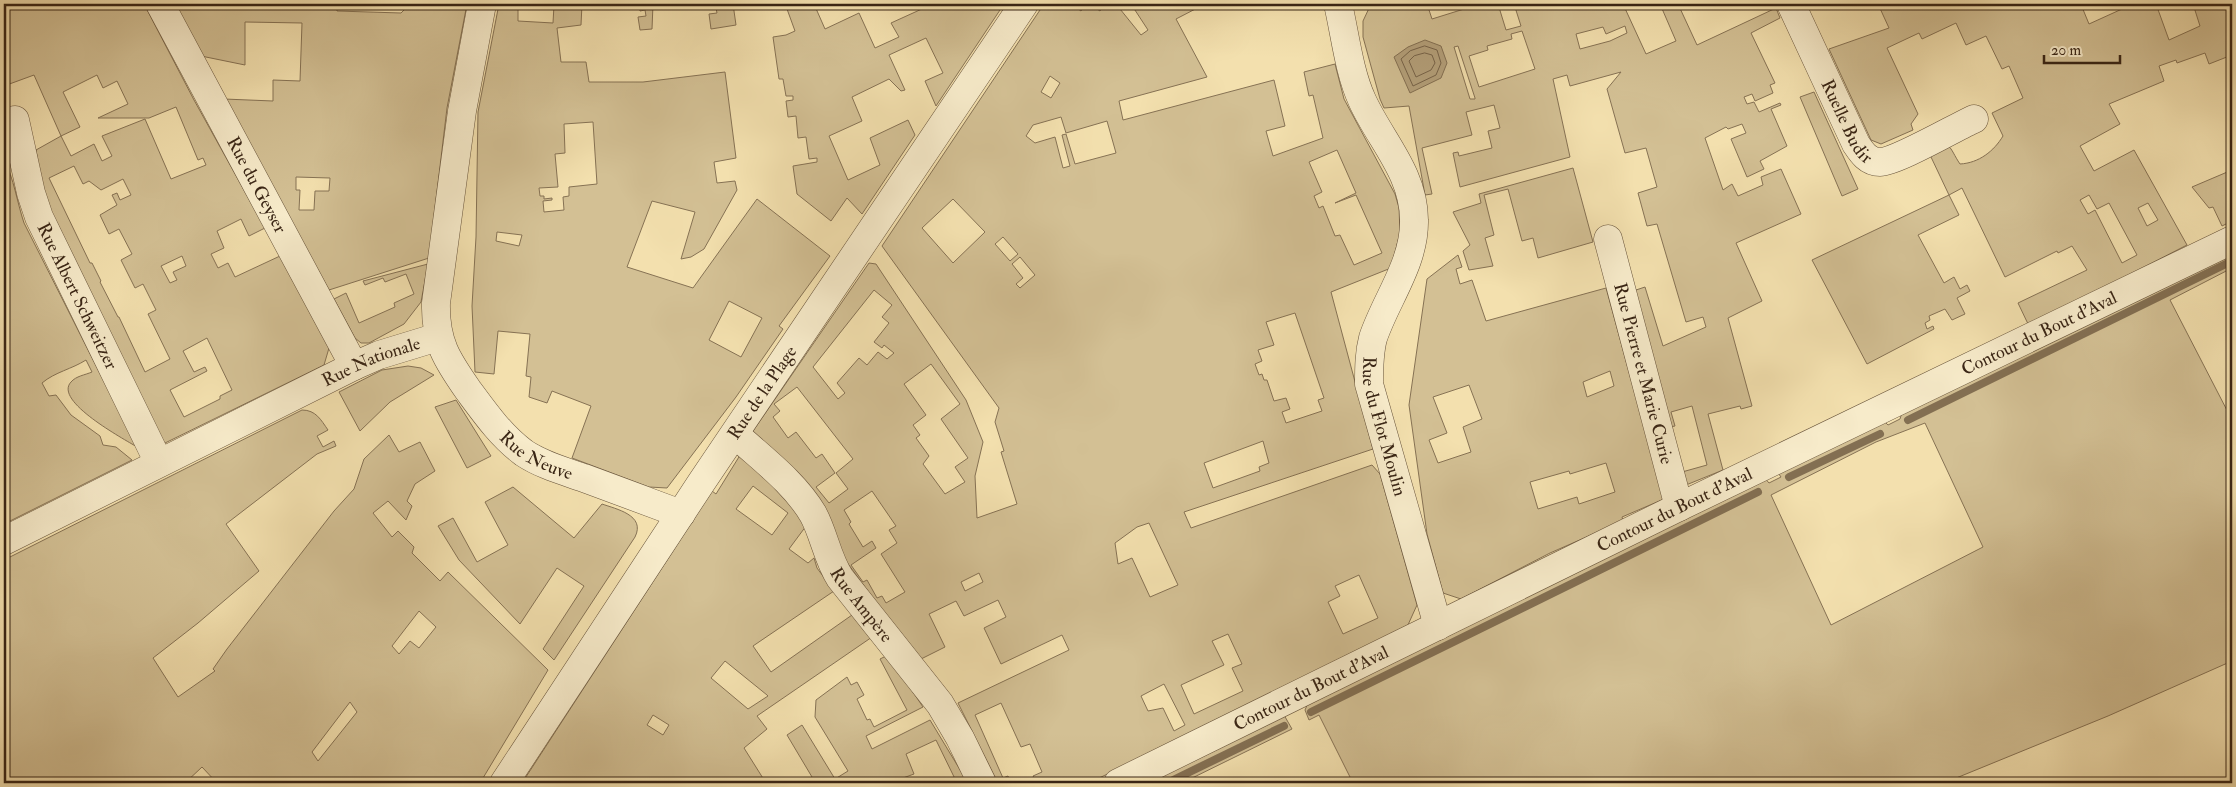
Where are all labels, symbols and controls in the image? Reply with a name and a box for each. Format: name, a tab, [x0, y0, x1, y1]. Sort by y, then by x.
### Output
scale bar	[2044, 32, 2120, 64]
text: 20 m	[2051, 41, 2081, 60]
street label: Ruelle Budir	[1816, 76, 1877, 170]
street label: Rue du Geyser	[221, 133, 292, 237]
street label: Rue Albert Schweitzer	[32, 219, 123, 374]
street label: Rue Pierre et Marie Curie	[1608, 280, 1678, 467]
street label: Contour du Bout d'Aval	[1958, 286, 2121, 381]
street label: Rue Nationale	[318, 332, 424, 392]
street label: Rue de la Plage	[723, 341, 802, 444]
street label: Rue du Flot Moulin	[1357, 356, 1411, 499]
street label: Rue Neuve	[494, 426, 576, 485]
street label: Contour du Bout d'Aval	[1593, 462, 1757, 558]
street label: Rue Ampère	[824, 563, 898, 648]
street label: Contour du Bout d'Aval	[1230, 640, 1393, 736]

